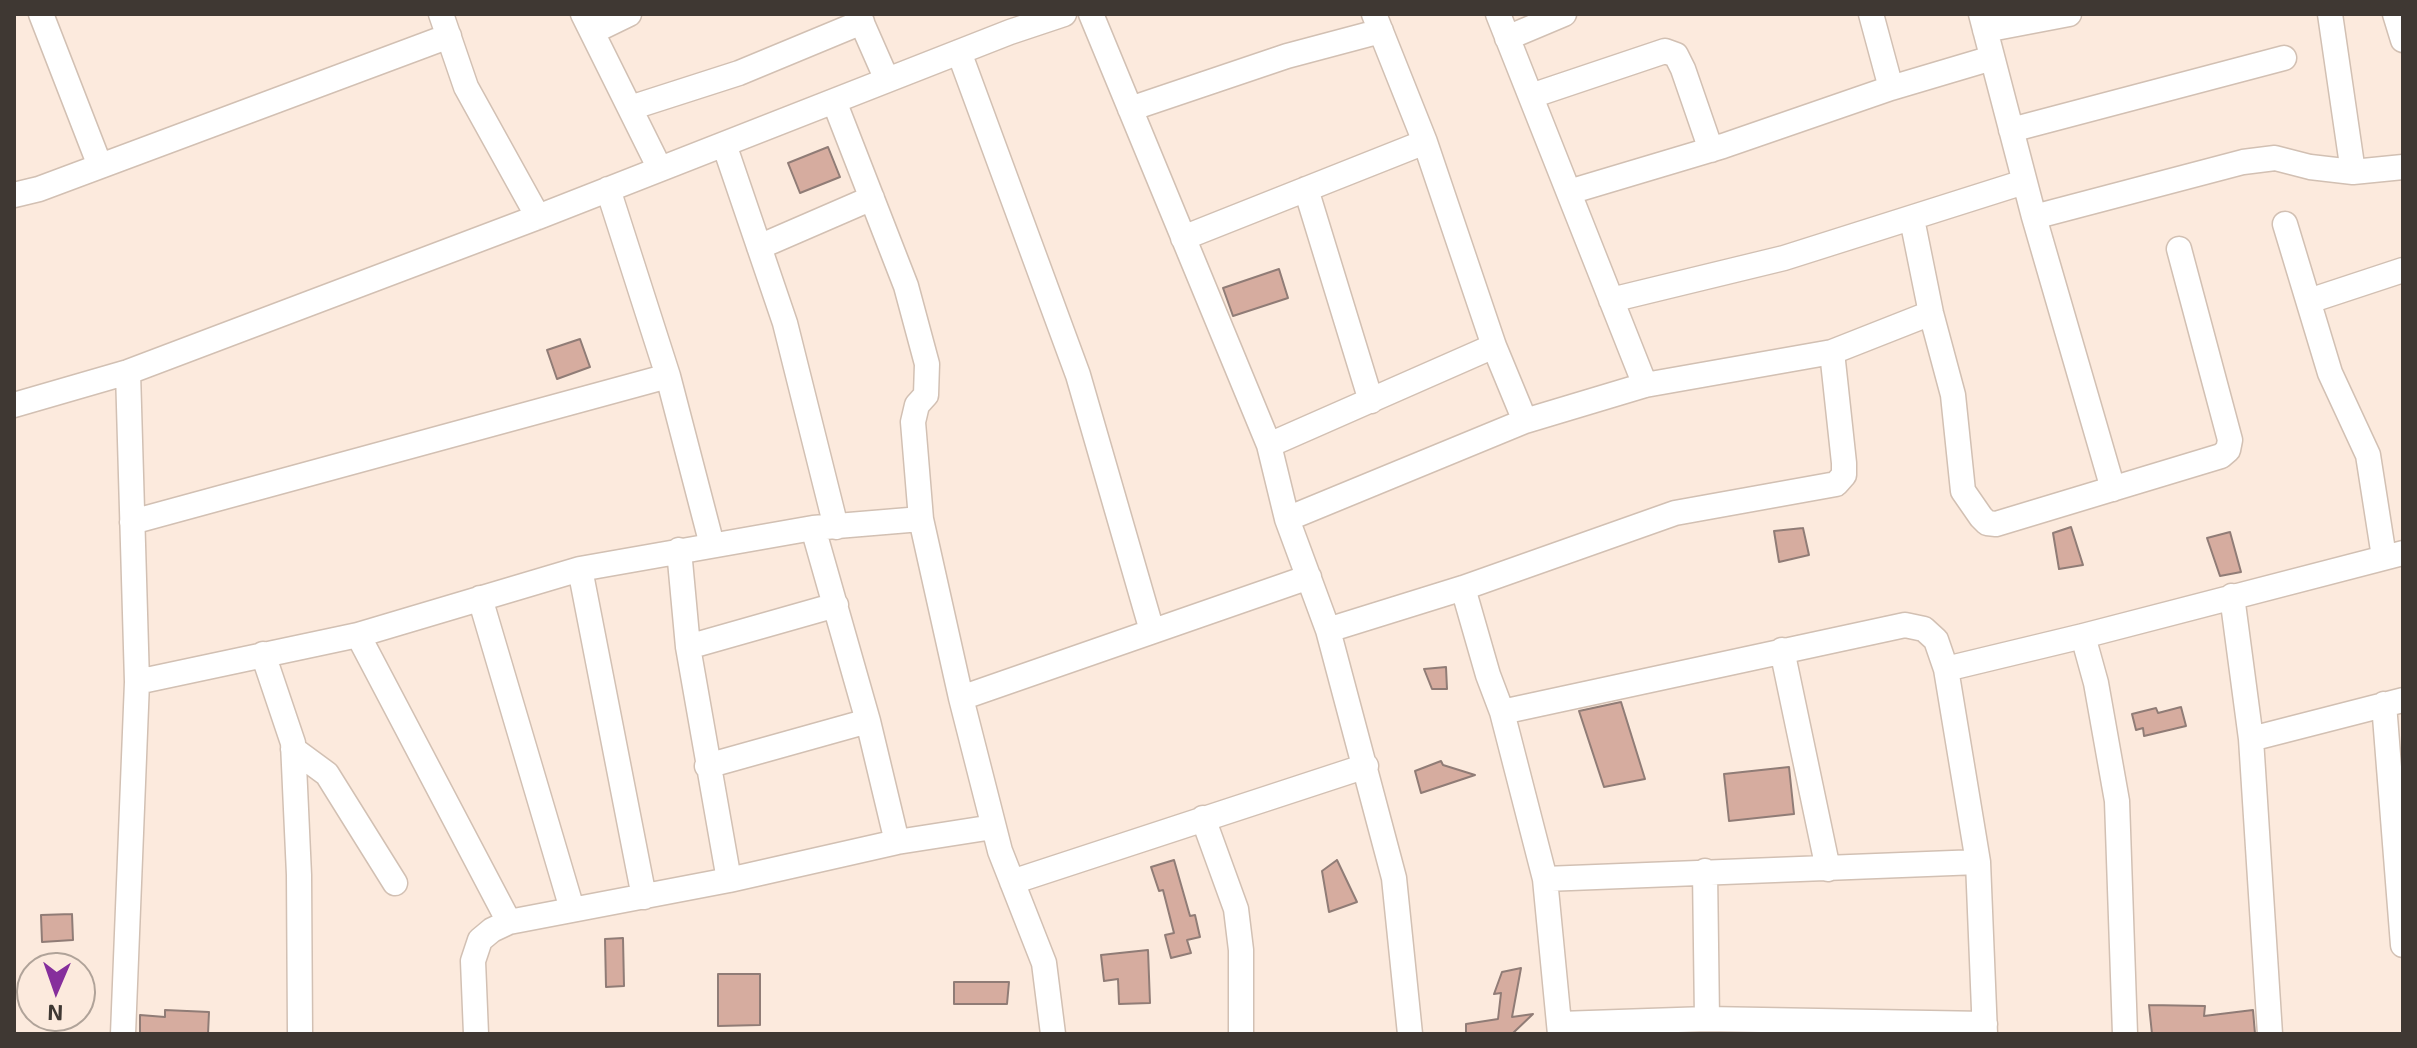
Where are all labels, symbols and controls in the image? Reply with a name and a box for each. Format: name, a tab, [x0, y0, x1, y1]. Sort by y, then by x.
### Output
north arrow	[16, 952, 96, 1032]
text: N	[47, 1001, 64, 1027]

